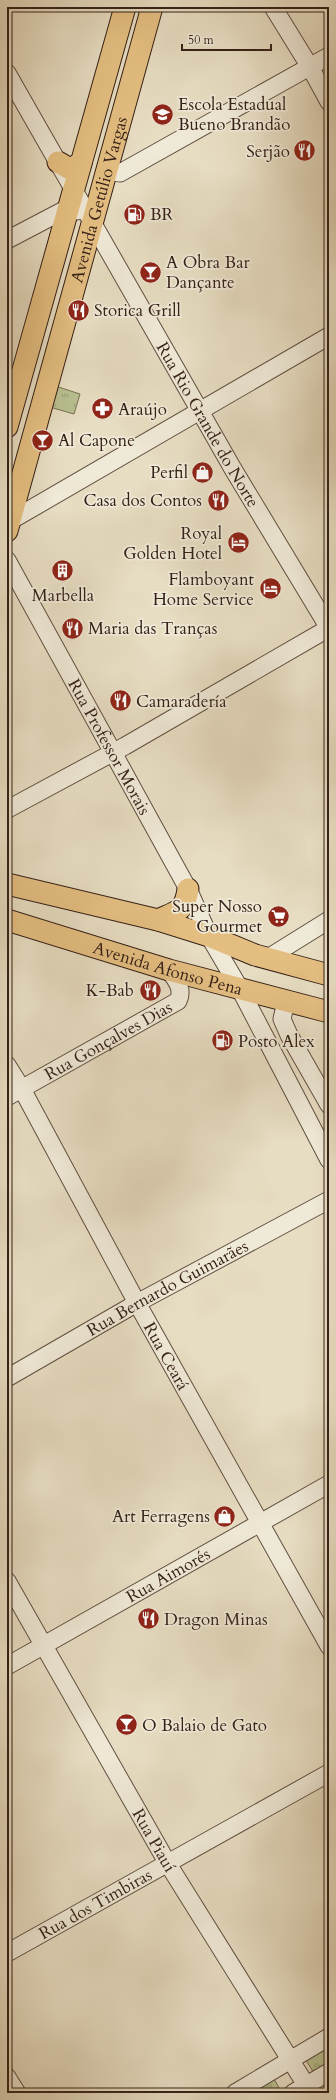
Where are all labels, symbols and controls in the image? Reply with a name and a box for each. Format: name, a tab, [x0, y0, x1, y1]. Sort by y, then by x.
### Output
scale bar	[182, 26, 271, 52]
text: 50 m	[188, 32, 215, 48]
place label: Escola Estadual Bueno Brandão	[178, 93, 290, 136]
school or university icon: Escola Estadual Bueno Brandão	[149, 101, 175, 127]
street label: Avenida Getúlio Vargas	[65, 114, 133, 285]
restaurant icon: Serjão	[292, 138, 318, 164]
place label: Serjão	[246, 140, 290, 163]
fuel station icon: BR	[122, 201, 148, 227]
place label: BR	[150, 203, 174, 226]
place label: A Obra Bar Dançante	[166, 251, 250, 294]
bar icon: A Obra Bar Dançante	[137, 259, 163, 285]
restaurant icon: Storica Grill	[66, 297, 92, 323]
place label: Storica Grill	[94, 299, 181, 322]
street label: Rua Rio Grande do Norte	[151, 338, 265, 512]
pharmacy icon: Araújo	[90, 396, 116, 422]
place label: Araújo	[118, 398, 167, 421]
bar icon: Al Capone	[30, 427, 56, 453]
place label: Al Capone	[58, 429, 135, 452]
shop icon: Perfil	[190, 459, 216, 485]
place label: Perfil	[150, 461, 189, 484]
restaurant icon: Casa dos Contos	[205, 487, 231, 513]
place label: Casa dos Contos	[83, 489, 202, 512]
place label: Royal Golden Hotel	[123, 522, 223, 565]
hotel icon: Royal Golden Hotel	[225, 530, 251, 556]
building icon: Marbella	[50, 558, 76, 584]
place label: Flamboyant Home Service	[153, 568, 255, 611]
hotel icon: Flamboyant Home Service	[257, 576, 283, 602]
place label: Marbella	[32, 584, 95, 607]
restaurant icon: Maria das Tranças	[59, 615, 85, 641]
place label: Maria das Tranças	[88, 617, 218, 640]
street label: Rua Professor Morais	[63, 674, 157, 819]
restaurant icon: Camaradería	[108, 688, 134, 714]
place label: Camaradería	[136, 690, 227, 713]
place label: Super Nosso Gourmet	[172, 895, 263, 938]
supermarket icon: Super Nosso Gourmet	[265, 903, 291, 929]
street label: Avenida Afonso Pena	[90, 936, 246, 1000]
restaurant icon: K-Bab	[137, 977, 163, 1003]
place label: K-Bab	[86, 979, 134, 1002]
street label: Rua Gonçalves Dias	[40, 995, 176, 1085]
fuel station icon: Posto Alex	[209, 1028, 235, 1054]
place label: Posto Alex	[238, 1030, 315, 1053]
street label: Rua Bernardo Guimarães	[82, 1234, 252, 1341]
street label: Rua Ceará	[138, 1318, 195, 1395]
shop icon: Art Ferragens	[212, 1503, 238, 1529]
place label: Art Ferragens	[112, 1505, 210, 1528]
street label: Rua Aimorés	[122, 1542, 215, 1608]
restaurant icon: Dragon Minas	[136, 1606, 162, 1632]
place label: Dragon Minas	[164, 1608, 268, 1631]
bar icon: O Balaio de Gato	[113, 1712, 139, 1738]
place label: O Balaio de Gato	[142, 1714, 267, 1737]
street label: Rua Piauí	[127, 1804, 182, 1876]
street label: Rua dos Timbiras	[34, 1863, 156, 1945]

